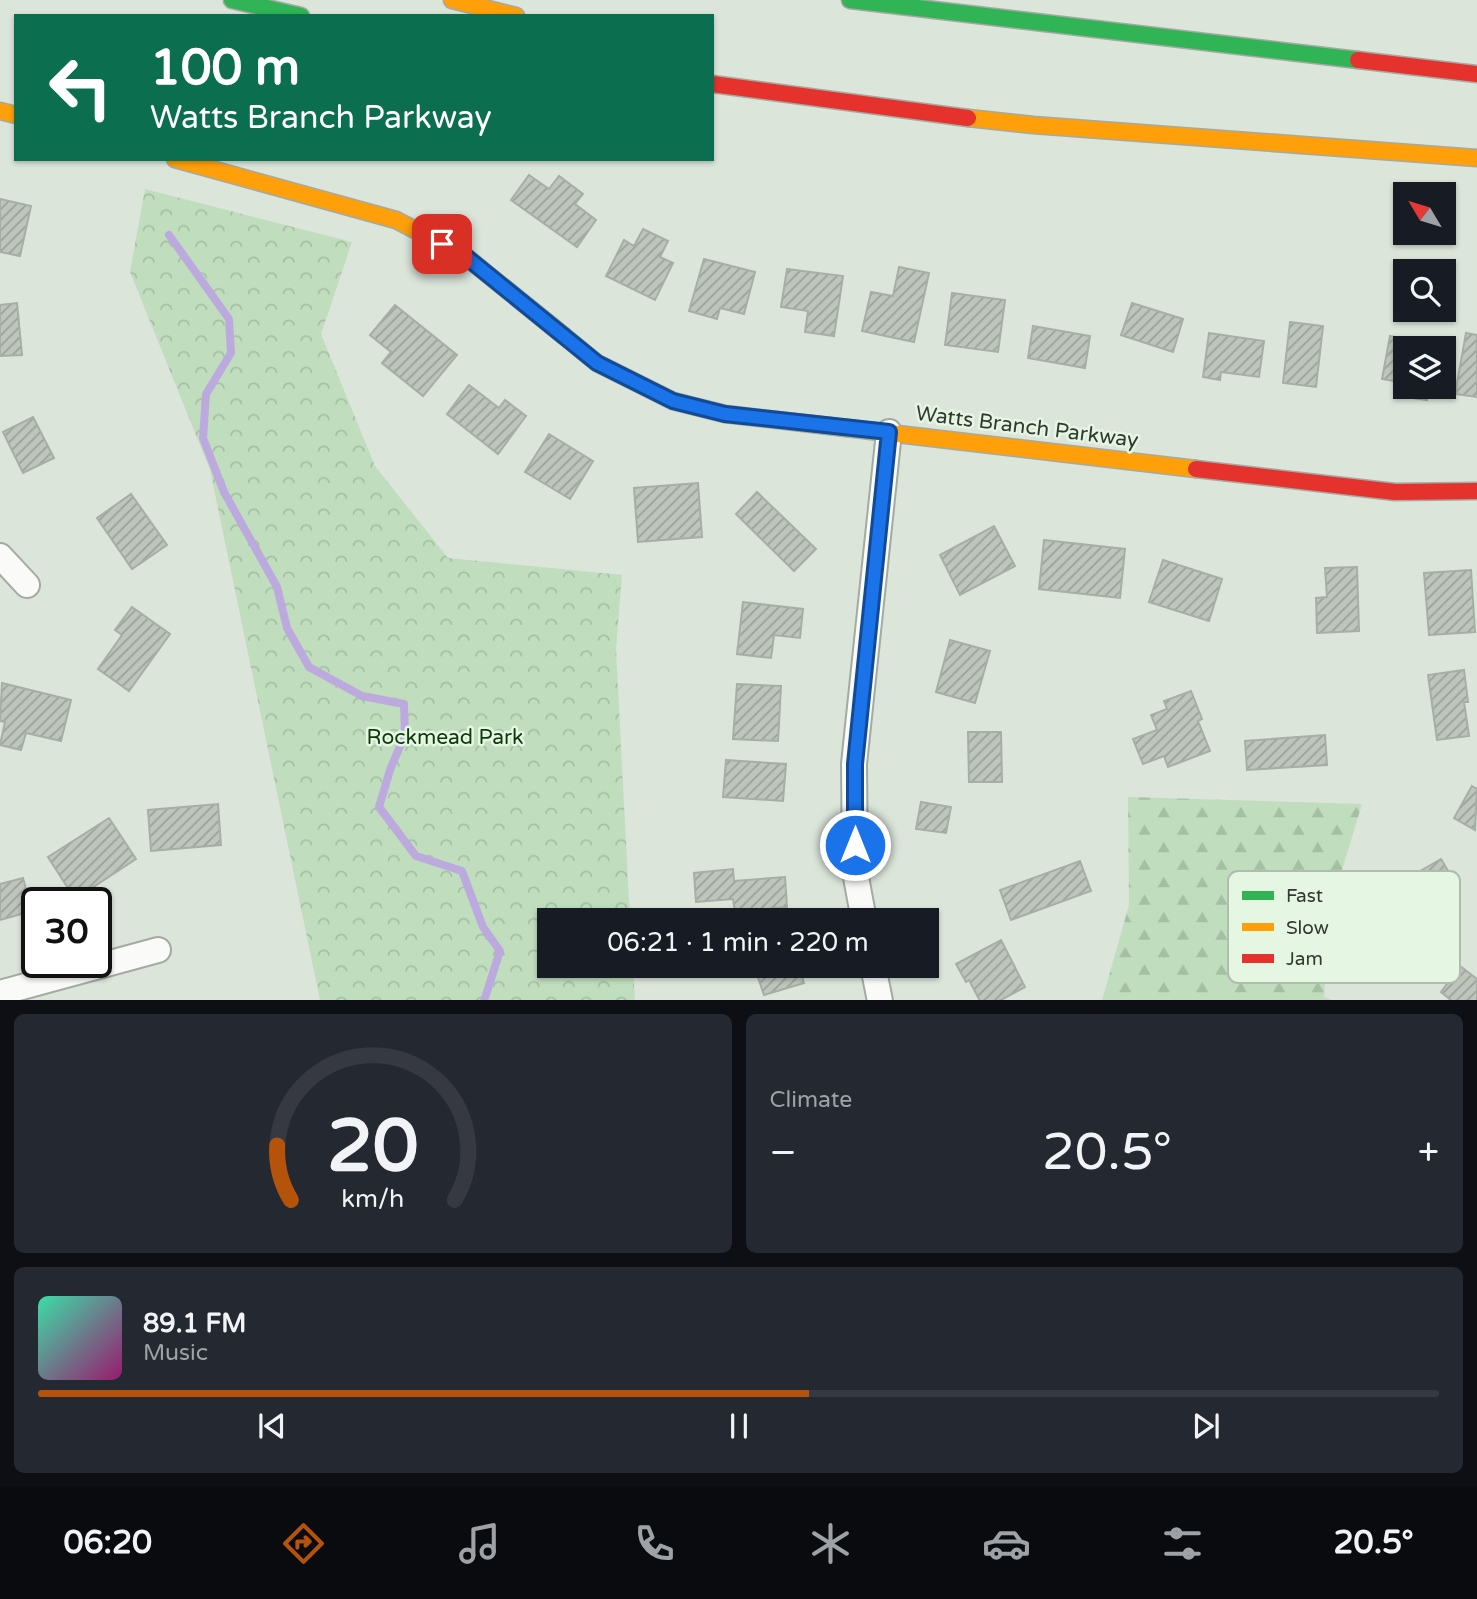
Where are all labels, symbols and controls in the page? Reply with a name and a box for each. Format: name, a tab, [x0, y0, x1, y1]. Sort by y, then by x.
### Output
text: 100 m	[150, 39, 300, 98]
icon: left	[35, 42, 126, 133]
text: Watts Branch Parkway	[150, 99, 492, 137]
north arrow	[1393, 182, 1456, 245]
map controls	[1393, 182, 1456, 399]
pin	[412, 214, 472, 274]
icon: arrive	[423, 225, 461, 263]
button: search	[1393, 259, 1456, 322]
button: layers	[1393, 336, 1456, 399]
street label: Watts Branch Parkway	[914, 401, 1140, 453]
park label: Rockmead Park	[367, 725, 523, 750]
position arrow	[818, 808, 892, 882]
legend	[1228, 871, 1460, 983]
text: Fast	[1286, 885, 1323, 907]
speed limit sign: 30	[21, 887, 112, 978]
text: Slow	[1286, 917, 1329, 939]
text: 06:21 · 1 min · 220 m	[607, 927, 869, 958]
text: Jam	[1286, 948, 1323, 970]
text: Climate	[770, 1086, 852, 1114]
text: 20	[327, 1103, 418, 1191]
text: 20.5°	[1042, 1121, 1172, 1184]
text: −	[770, 1130, 797, 1176]
text: +	[1418, 1130, 1439, 1176]
text: km/h	[341, 1183, 404, 1213]
text: 89.1 FM	[143, 1308, 246, 1339]
text: Music	[143, 1339, 208, 1367]
icon: previous	[253, 1407, 291, 1445]
icon: pause	[720, 1407, 758, 1445]
icon: next	[1187, 1407, 1225, 1445]
icon: directions	[279, 1519, 328, 1568]
icon: music	[455, 1519, 504, 1568]
icon: phone	[630, 1519, 679, 1568]
icon: climate	[806, 1519, 855, 1568]
icon: car	[982, 1519, 1031, 1568]
icon: filters	[1158, 1519, 1207, 1568]
text: 06:20	[63, 1524, 152, 1562]
text: 20.5°	[1333, 1524, 1414, 1562]

